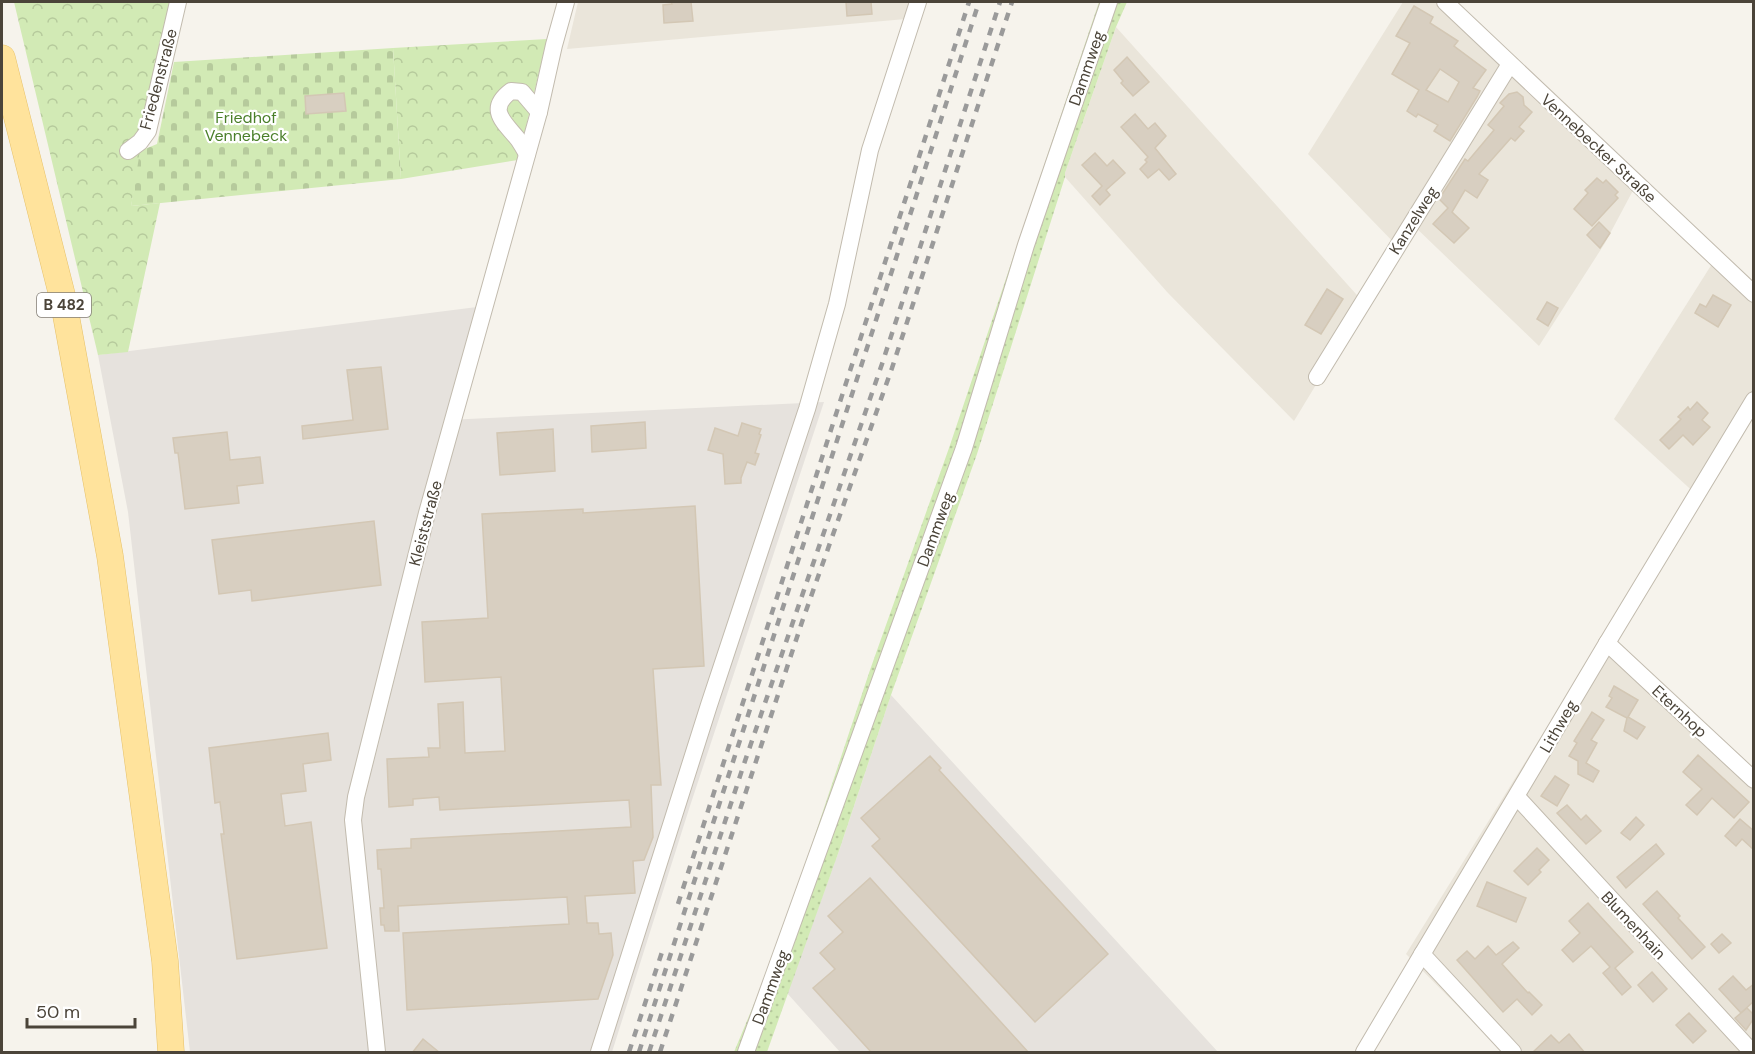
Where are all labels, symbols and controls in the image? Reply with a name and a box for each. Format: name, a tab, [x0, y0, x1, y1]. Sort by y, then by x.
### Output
street label: Friedenstraße	[135, 26, 182, 132]
street label: Dammweg	[1064, 28, 1109, 109]
street label: Vennebecker Straße	[1536, 89, 1661, 207]
park label: Friedhof Vennebeck	[205, 107, 287, 146]
street label: Kanzelweg	[1384, 182, 1443, 258]
road number: B 482	[37, 293, 91, 317]
street label: Kleiststraße	[404, 478, 447, 568]
street label: Dammweg	[912, 489, 959, 569]
street label: Eternhop	[1648, 681, 1712, 742]
street label: Lithweg	[1535, 696, 1582, 756]
street label: Blumenhain	[1597, 887, 1671, 964]
street label: Dammweg	[747, 947, 794, 1027]
scale bar	[27, 991, 135, 1029]
text: 50 m	[36, 1000, 80, 1024]

